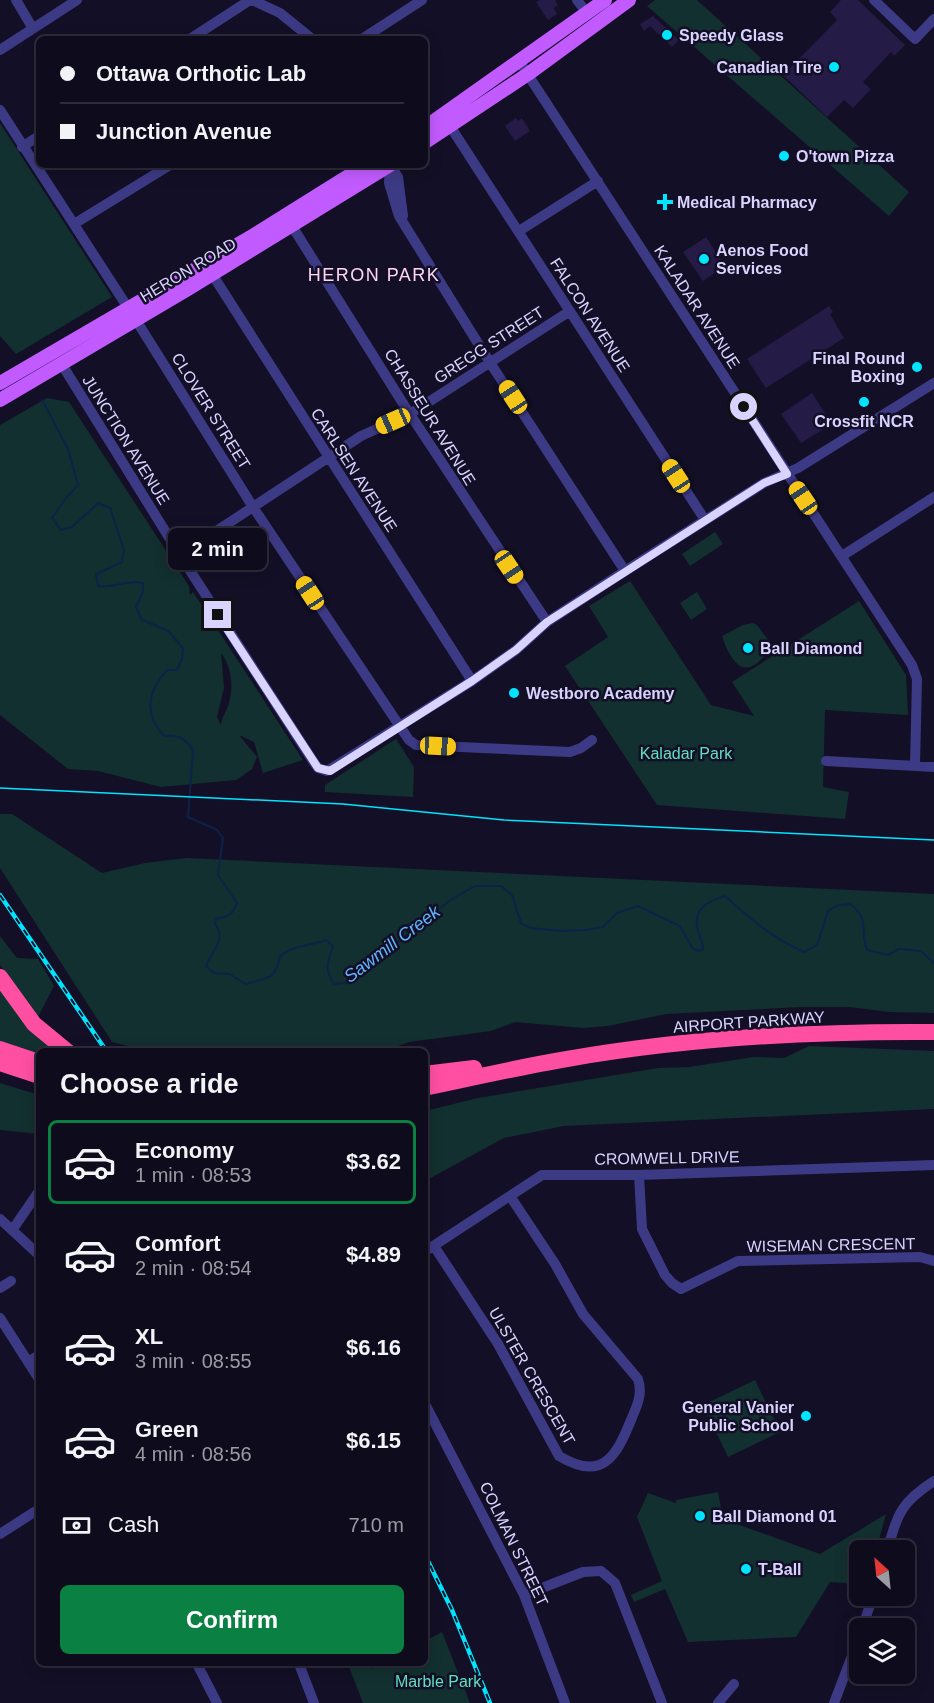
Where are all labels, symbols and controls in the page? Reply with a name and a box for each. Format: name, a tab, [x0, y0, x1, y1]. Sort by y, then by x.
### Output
place label: Speedy Glass	[679, 27, 784, 44]
marker: Speedy Glass	[660, 28, 674, 42]
place label: Canadian Tire	[716, 59, 822, 76]
marker: Canadian Tire	[827, 60, 841, 74]
text: Ottawa Orthotic Lab	[96, 61, 306, 86]
text: Junction Avenue	[96, 119, 272, 144]
place label: O'town Pizza	[796, 148, 894, 165]
marker: O'town Pizza	[777, 149, 791, 163]
place label: Medical Pharmacy	[677, 194, 817, 211]
marker: Medical Pharmacy	[658, 195, 672, 209]
street label: HERON ROAD	[137, 235, 239, 305]
street label: KALADAR AVENUE	[651, 242, 743, 372]
place label: Aenos Food Services	[716, 242, 808, 277]
marker: Aenos Food Services	[697, 252, 711, 266]
street label: FALCON AVENUE	[547, 255, 633, 375]
district label: HERON PARK	[308, 265, 440, 285]
street label: GREGG STREET	[431, 303, 547, 387]
street label: CHASSEUR AVENUE	[381, 346, 479, 488]
street label: CLOVER STREET	[168, 350, 254, 472]
place label: Final Round Boxing	[813, 350, 905, 385]
marker: Final Round Boxing	[910, 360, 924, 374]
street label: JUNCTION AVENUE	[79, 372, 173, 508]
car	[496, 377, 530, 417]
route start	[730, 393, 757, 420]
marker: Crossfit NCR	[857, 395, 871, 409]
street label: CARLSEN AVENUE	[308, 405, 400, 535]
car	[373, 405, 413, 437]
place label: Crossfit NCR	[814, 413, 914, 430]
car	[659, 456, 693, 496]
car	[785, 478, 821, 518]
callout: 2 min	[168, 528, 268, 570]
text: 2 min	[191, 538, 244, 560]
car	[491, 547, 527, 587]
car	[293, 573, 327, 613]
route end	[204, 601, 231, 628]
place label: Ball Diamond	[760, 640, 862, 657]
marker: Ball Diamond	[741, 641, 755, 655]
place label: Westboro Academy	[526, 685, 675, 702]
marker: Westboro Academy	[507, 686, 521, 700]
car	[420, 736, 456, 756]
park label: Kaladar Park	[640, 745, 733, 762]
water label: Sawmill Creek	[340, 901, 445, 987]
street label: AIRPORT PARKWAY	[673, 1008, 826, 1036]
text: Choose a ride	[60, 1069, 239, 1099]
icon: car	[63, 1135, 117, 1189]
text: Economy	[135, 1138, 234, 1163]
street label: CROMWELL DRIVE	[594, 1148, 740, 1168]
text: $3.62	[346, 1149, 401, 1174]
text: 1 min · 08:53	[135, 1164, 252, 1186]
icon: car	[63, 1228, 117, 1282]
text: Comfort	[135, 1231, 221, 1256]
street label: WISEMAN CRESCENT	[746, 1235, 916, 1255]
text: $4.89	[346, 1242, 401, 1267]
text: 2 min · 08:54	[135, 1257, 252, 1279]
street label: ULSTER CRESCENT	[486, 1304, 578, 1448]
icon: car	[63, 1321, 117, 1375]
text: XL	[135, 1324, 163, 1349]
text: $6.16	[346, 1335, 401, 1360]
text: 3 min · 08:55	[135, 1350, 252, 1372]
place label: General Vanier Public School	[682, 1399, 794, 1434]
marker: General Vanier Public School	[799, 1409, 813, 1423]
icon: car	[63, 1414, 117, 1468]
text: Green	[135, 1417, 199, 1442]
text: $6.15	[346, 1428, 401, 1453]
text: 4 min · 08:56	[135, 1443, 252, 1465]
street label: COLMAN STREET	[477, 1479, 552, 1609]
place label: Ball Diamond 01	[712, 1508, 837, 1525]
icon: cash	[60, 1509, 93, 1542]
marker: Ball Diamond 01	[693, 1509, 707, 1523]
text: Cash	[108, 1512, 159, 1537]
text: 710 m	[348, 1514, 404, 1536]
north arrow	[849, 1540, 915, 1606]
map controls	[849, 1540, 915, 1684]
place label: T-Ball	[758, 1561, 802, 1578]
marker: T-Ball	[739, 1562, 753, 1576]
button: Confirm	[60, 1585, 404, 1654]
button: layers	[849, 1618, 915, 1684]
park label: Marble Park	[395, 1673, 482, 1690]

